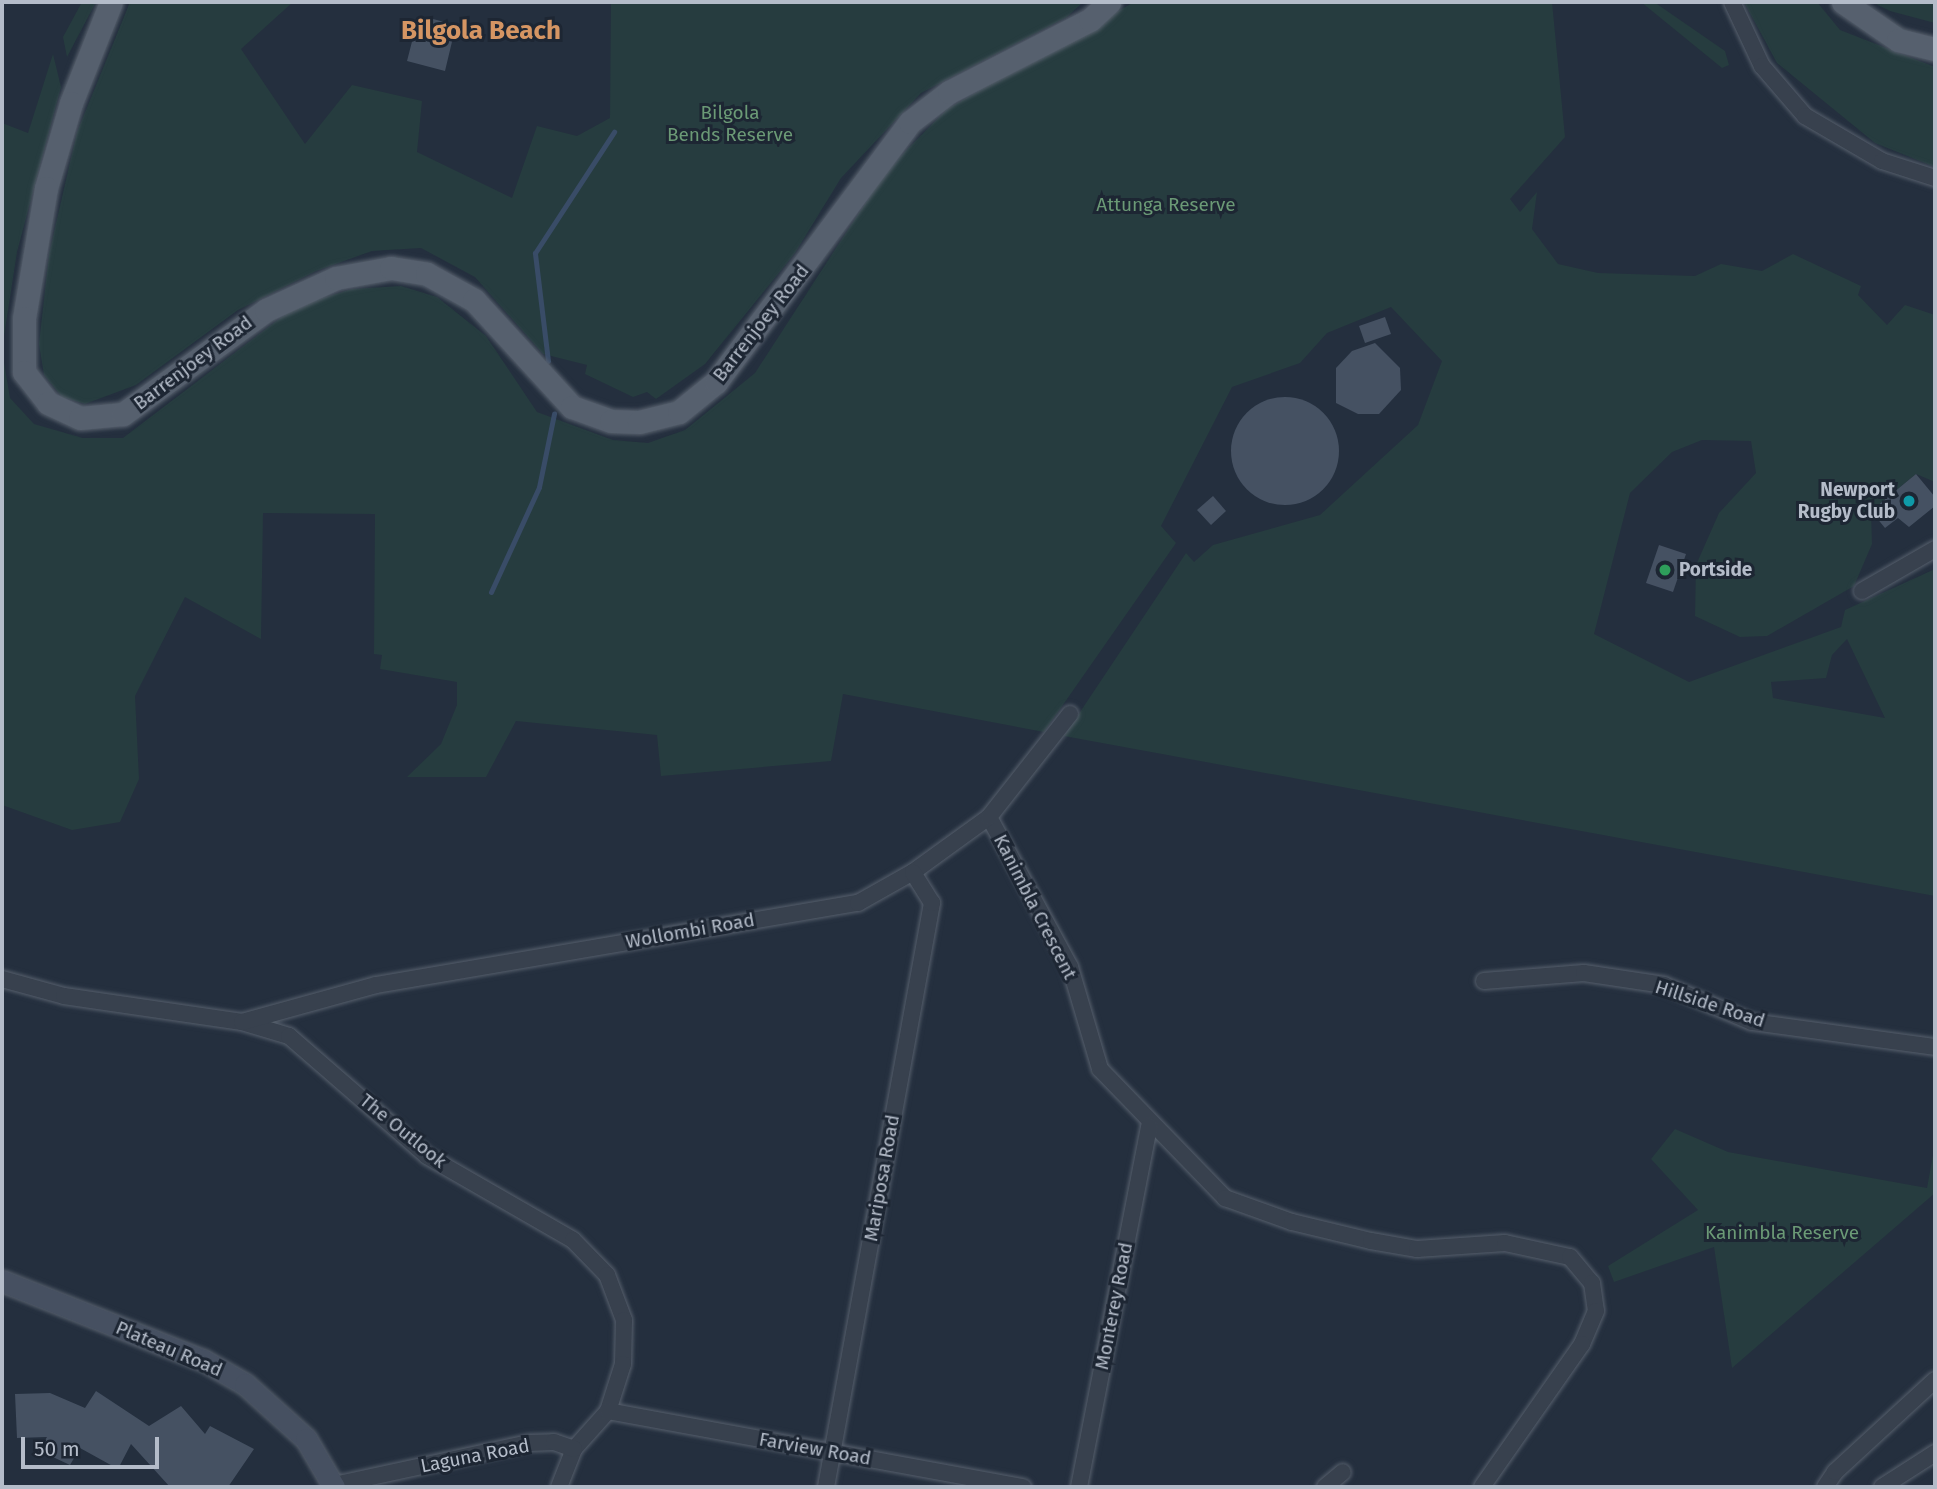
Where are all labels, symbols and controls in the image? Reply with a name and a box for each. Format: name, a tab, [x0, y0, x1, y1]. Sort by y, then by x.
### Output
district label: Bilgola Beach	[401, 15, 561, 47]
park label: Bilgola Bends Reserve	[667, 102, 793, 146]
park label: Attunga Reserve	[1096, 194, 1236, 216]
street label: Barrenjoey Road	[708, 260, 814, 386]
street label: Barrenjoey Road	[129, 311, 257, 415]
place label: Newport Rugby Club	[1798, 479, 1895, 523]
marker: Newport Rugby Club	[1901, 493, 1917, 509]
place label: Portside	[1679, 559, 1752, 581]
marker: Portside	[1657, 562, 1673, 578]
street label: Kanimbla Crescent	[989, 831, 1081, 983]
street label: Wollombi Road	[624, 908, 756, 954]
street label: Hillside Road	[1652, 976, 1768, 1032]
street label: The Outlook	[355, 1089, 451, 1173]
street label: Mariposa Road	[860, 1113, 904, 1243]
park label: Kanimbla Reserve	[1705, 1222, 1859, 1244]
street label: Monterey Road	[1090, 1240, 1138, 1372]
street label: Plateau Road	[112, 1316, 226, 1382]
scale bar	[24, 1422, 163, 1466]
street label: Farview Road	[757, 1428, 873, 1470]
street label: Laguna Road	[419, 1434, 531, 1478]
text: 50 m	[34, 1436, 80, 1462]

